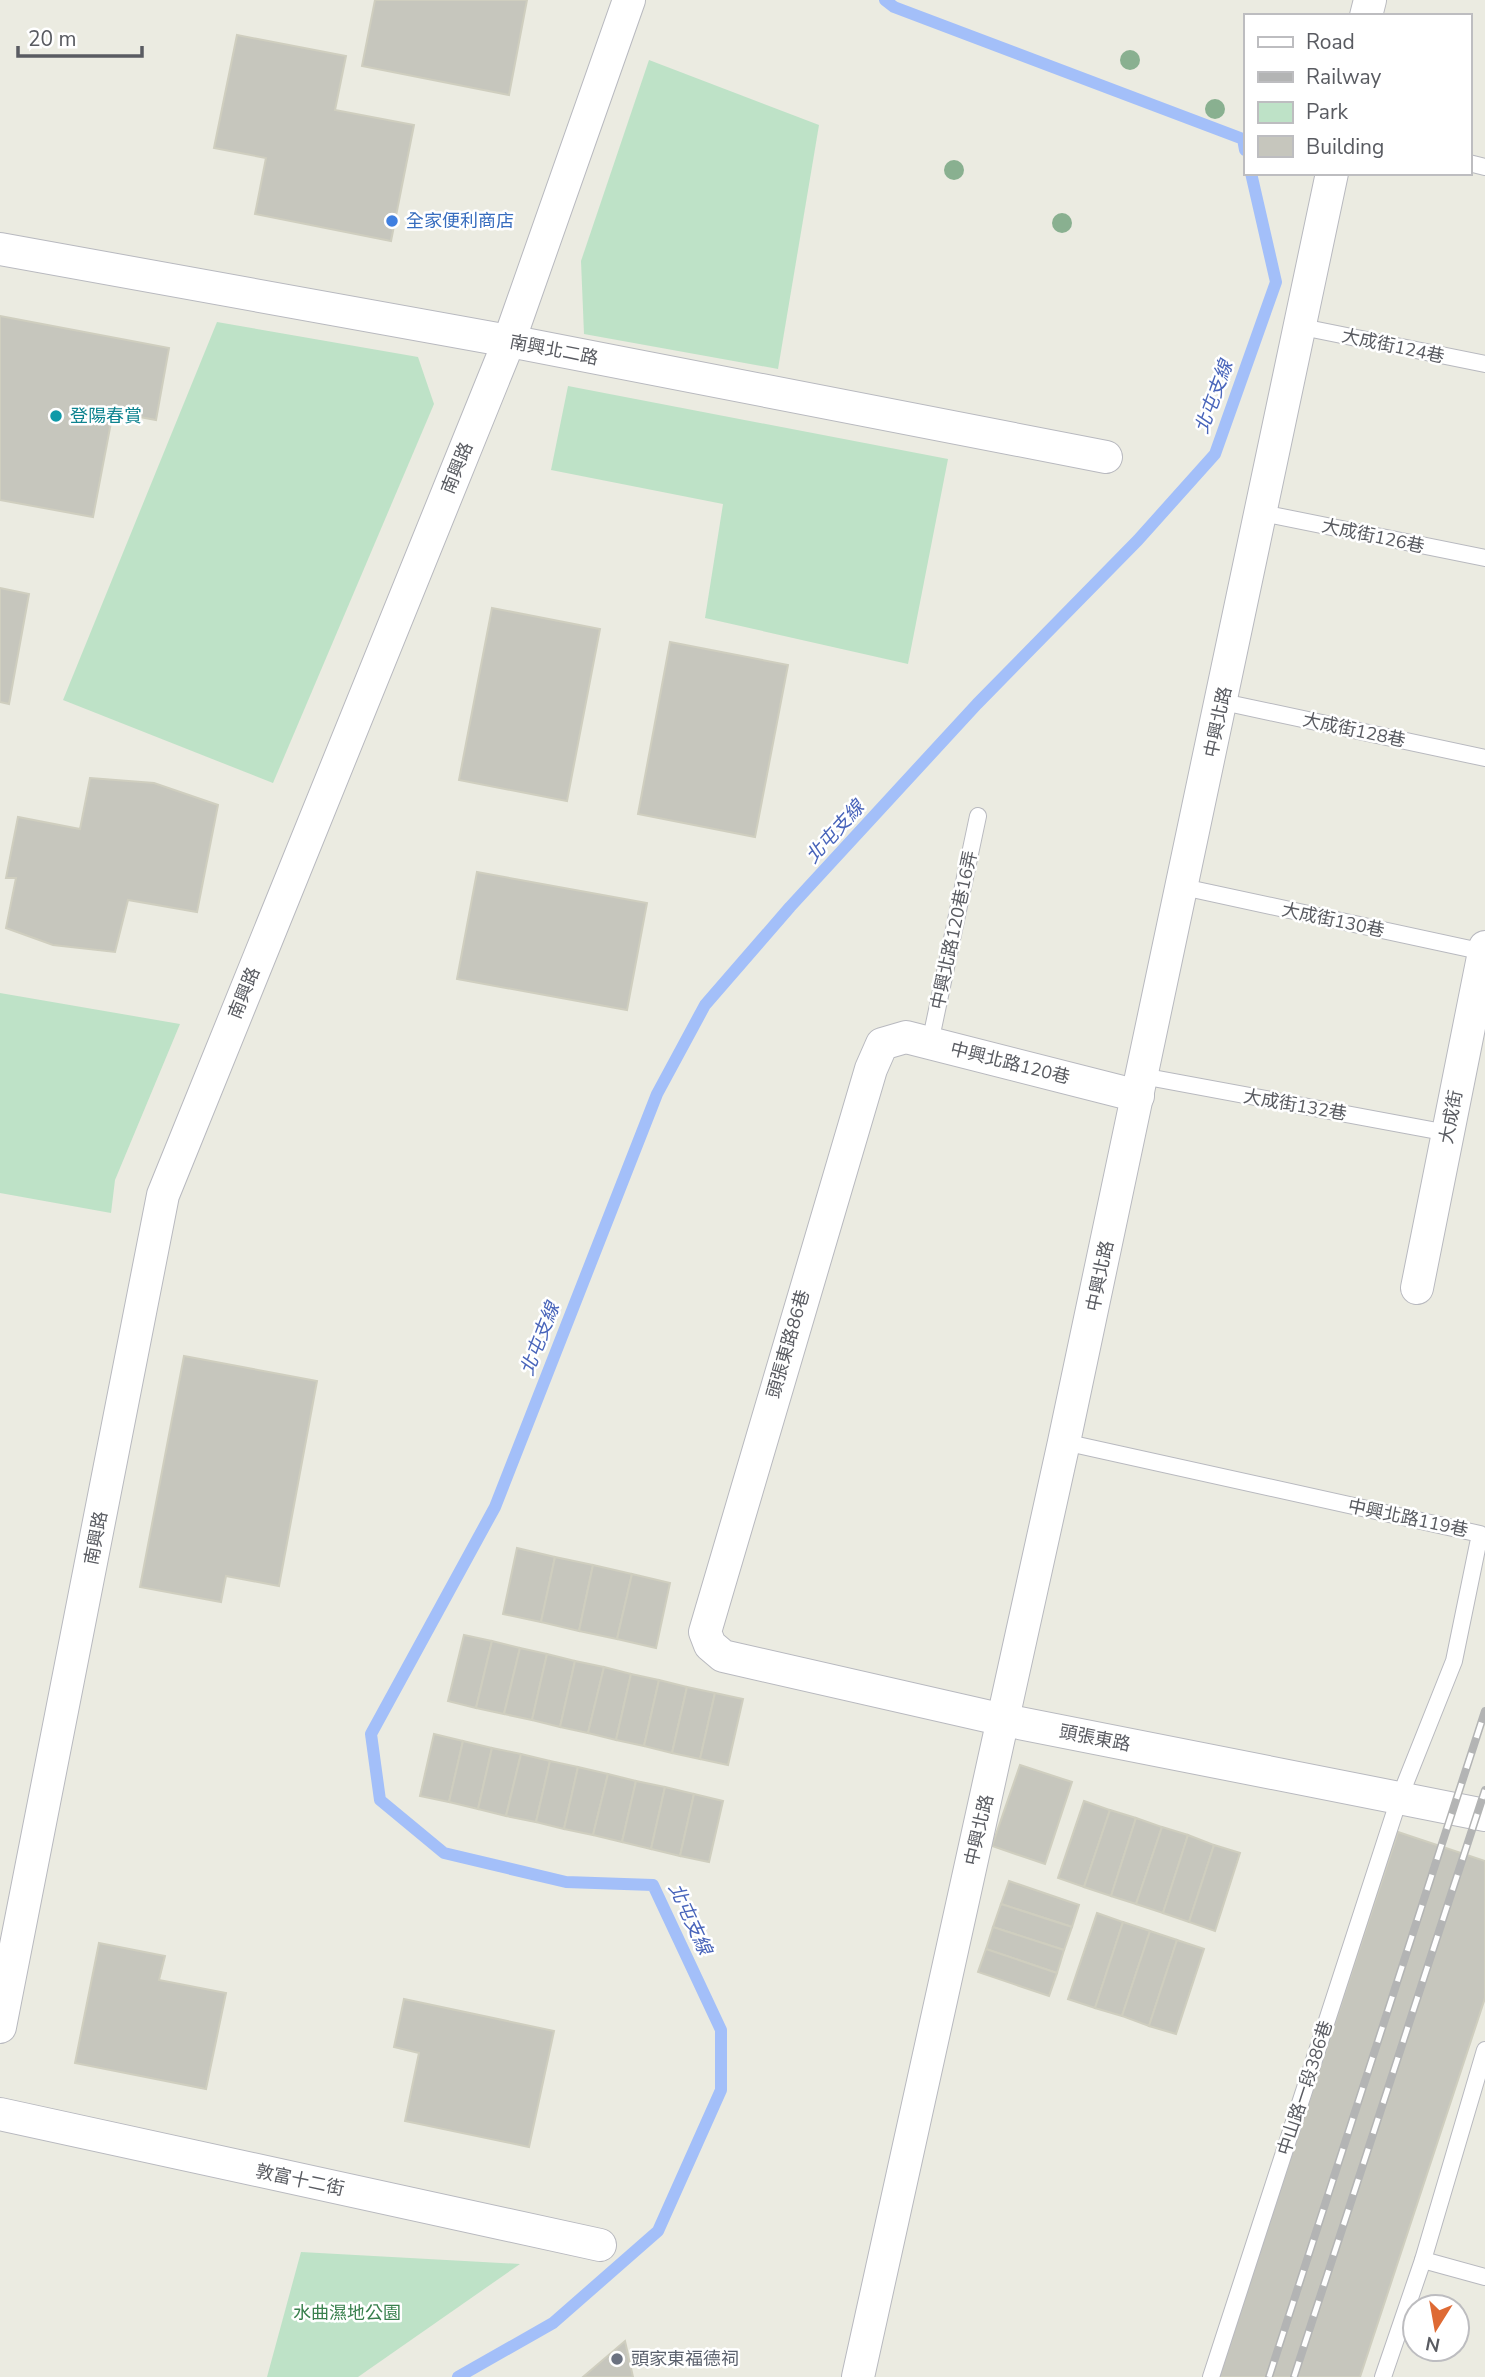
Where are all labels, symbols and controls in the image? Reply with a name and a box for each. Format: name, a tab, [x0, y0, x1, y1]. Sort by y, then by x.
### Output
scale bar	[18, 14, 142, 58]
legend	[1244, 14, 1471, 175]
text: 20 m	[28, 25, 77, 53]
text: Road	[1306, 28, 1355, 56]
text: Railway	[1306, 63, 1381, 91]
text: Park	[1306, 98, 1348, 126]
text: Building	[1306, 133, 1384, 161]
place label: 全家便利商店	[406, 209, 514, 233]
marker: 全家便利商店	[384, 213, 400, 229]
street label: 大成街124巷	[1339, 323, 1447, 369]
street label: 南興北二路	[508, 330, 600, 370]
water label: 北屯支線	[1189, 355, 1240, 437]
place label: 登陽春賞	[70, 404, 142, 428]
marker: 登陽春賞	[48, 408, 64, 424]
street label: 南興路	[436, 438, 478, 498]
street label: 大成街126巷	[1319, 513, 1427, 559]
street label: 中興北路	[1199, 684, 1237, 760]
street label: 大成街128巷	[1300, 707, 1408, 753]
water label: 北屯支線	[800, 794, 871, 869]
street label: 中興北路120巷16弄	[925, 848, 983, 1012]
street label: 大成街130巷	[1279, 897, 1387, 943]
street label: 南興路	[223, 963, 265, 1023]
street label: 中興北路120巷	[948, 1037, 1072, 1089]
street label: 大成街132巷	[1242, 1084, 1348, 1126]
street label: 大成街	[1434, 1088, 1468, 1146]
street label: 中興北路	[1081, 1238, 1119, 1314]
street label: 頭張東路86巷	[761, 1287, 815, 1401]
water label: 北屯支線	[514, 1297, 566, 1379]
street label: 中興北路119巷	[1346, 1494, 1470, 1542]
street label: 南興路	[79, 1509, 113, 1567]
street label: 頭張東路	[1057, 1719, 1133, 1757]
street label: 中興北路	[959, 1792, 999, 1868]
water label: 北屯支線	[662, 1879, 719, 1961]
street label: 中山路一段386巷	[1272, 2018, 1338, 2158]
street label: 敦富十二街	[253, 2159, 347, 2201]
north arrow	[1401, 2293, 1471, 2363]
park label: 水曲濕地公園	[293, 2301, 401, 2325]
text: N	[1423, 2330, 1442, 2358]
place label: 頭家東福德祠	[631, 2347, 739, 2371]
marker: 頭家東福德祠	[609, 2351, 625, 2367]

